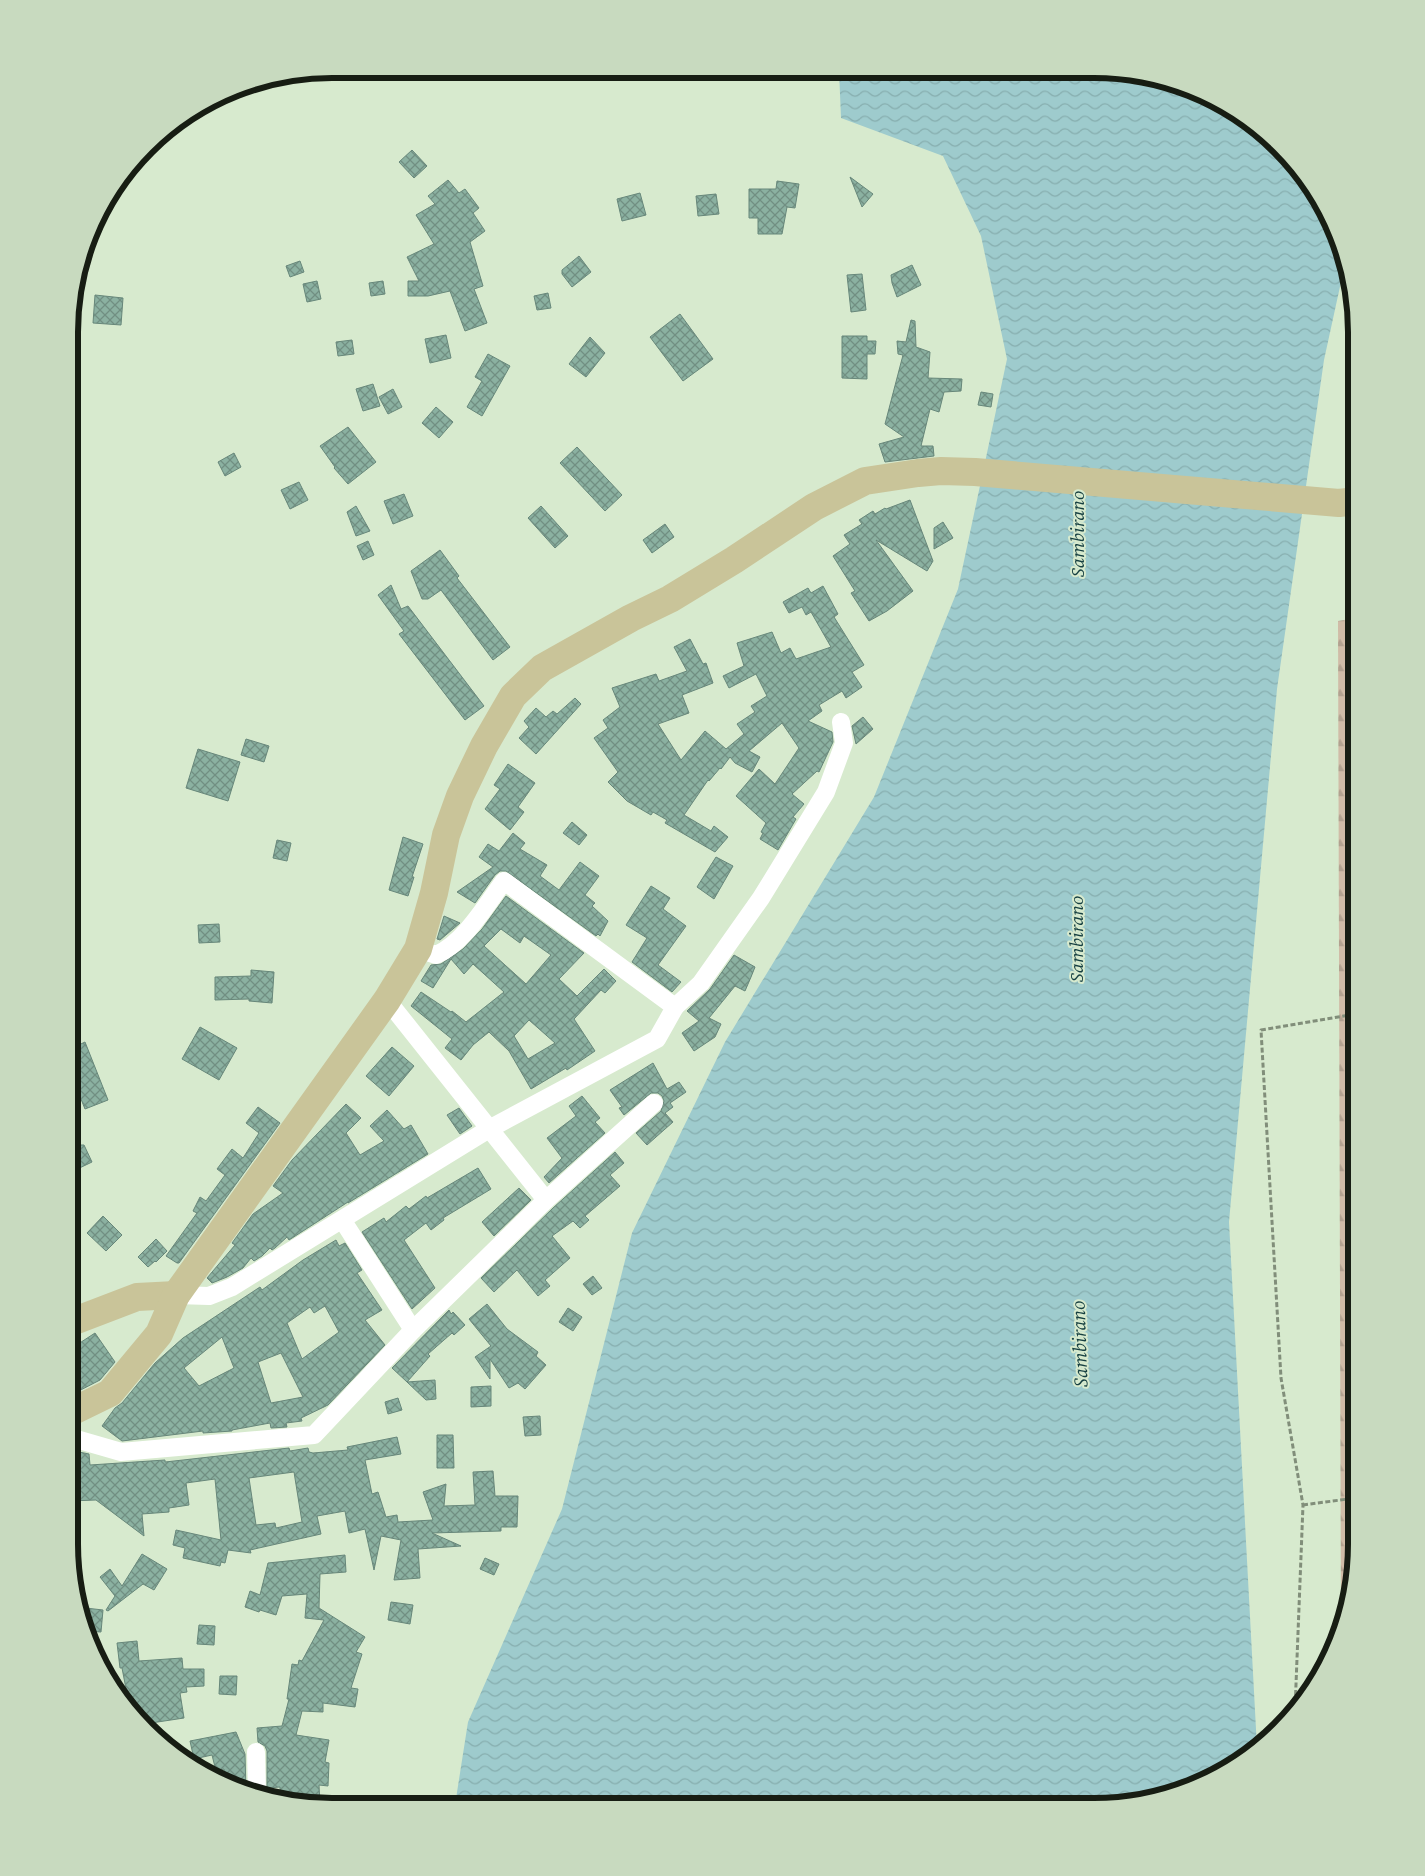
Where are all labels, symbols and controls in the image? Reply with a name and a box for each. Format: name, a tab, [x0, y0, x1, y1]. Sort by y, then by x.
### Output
water label: Sambirano	[1064, 491, 1090, 577]
water label: Sambirano	[1063, 896, 1089, 982]
water label: Sambirano	[1064, 1300, 1094, 1388]

